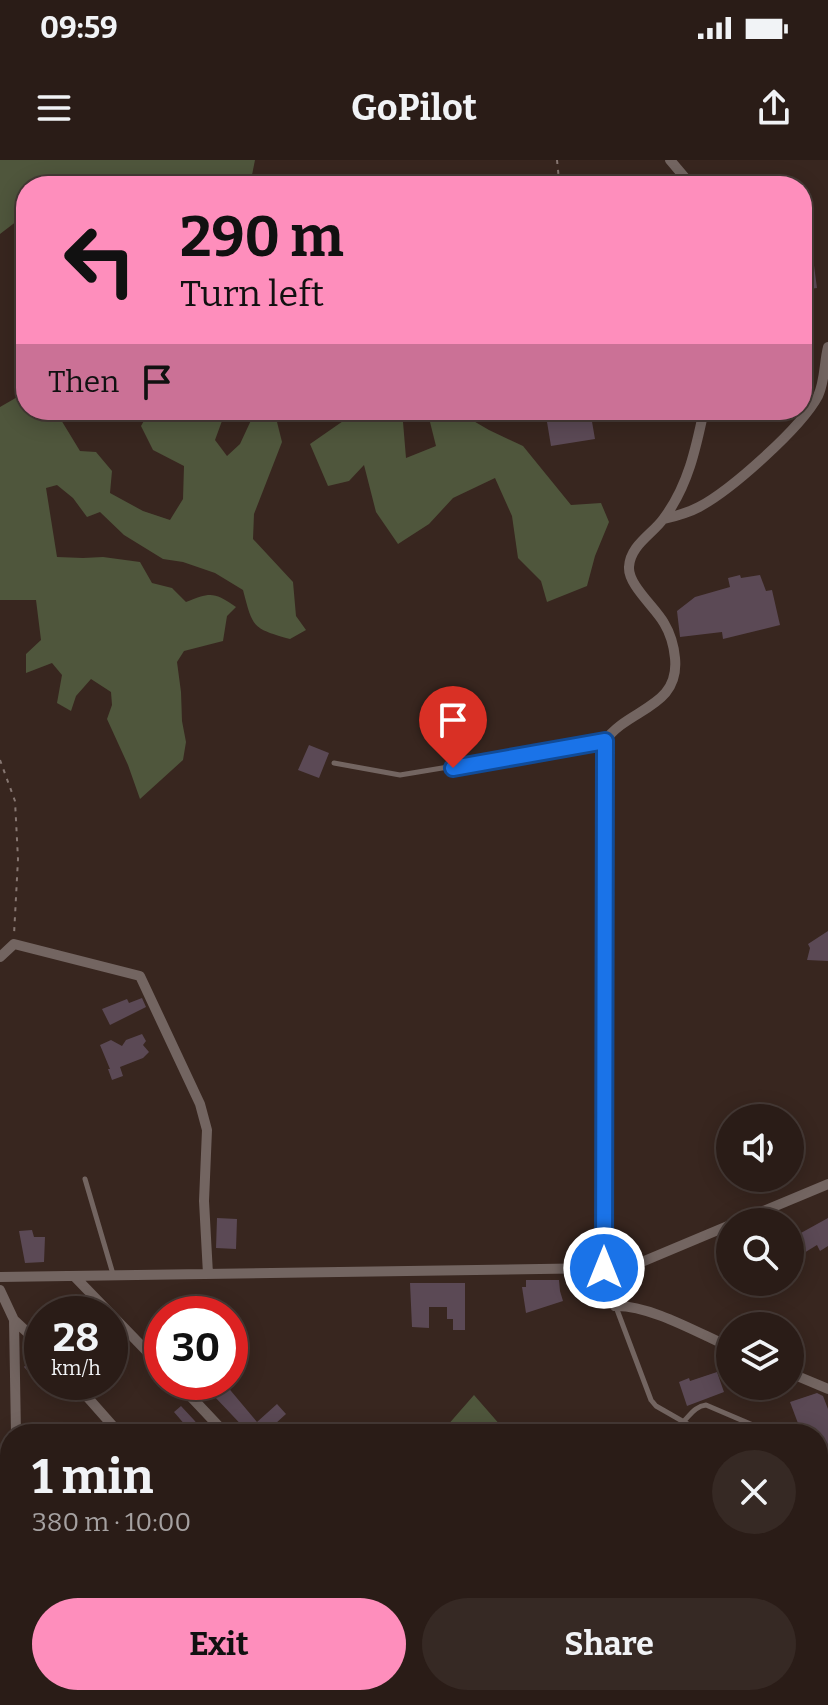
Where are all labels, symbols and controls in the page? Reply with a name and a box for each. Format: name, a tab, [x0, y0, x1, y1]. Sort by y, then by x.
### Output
text: 09:59	[40, 10, 118, 46]
icon: menu	[32, 86, 76, 130]
text: GoPilot	[351, 86, 477, 130]
icon: share	[752, 86, 796, 130]
text: 290 m	[180, 204, 344, 271]
icon: left	[48, 208, 152, 312]
text: Turn left	[180, 272, 324, 316]
icon: arrive	[135, 360, 179, 404]
text: Then	[48, 364, 119, 400]
pin	[419, 686, 487, 768]
icon: arrive	[431, 698, 475, 742]
map controls	[716, 1104, 804, 1400]
button: sound	[716, 1104, 804, 1192]
button: search	[716, 1208, 804, 1296]
position arrow	[562, 1226, 646, 1310]
speed limit sign: 30	[144, 1296, 248, 1400]
button: layers	[716, 1312, 804, 1400]
text: 28	[53, 1314, 99, 1362]
text: km/h	[51, 1356, 101, 1380]
text: 1 min	[32, 1448, 153, 1506]
button: close	[712, 1450, 796, 1534]
text: 380 m · 10:00	[32, 1507, 191, 1538]
button: Exit	[32, 1598, 406, 1690]
button: Share	[422, 1598, 796, 1690]

